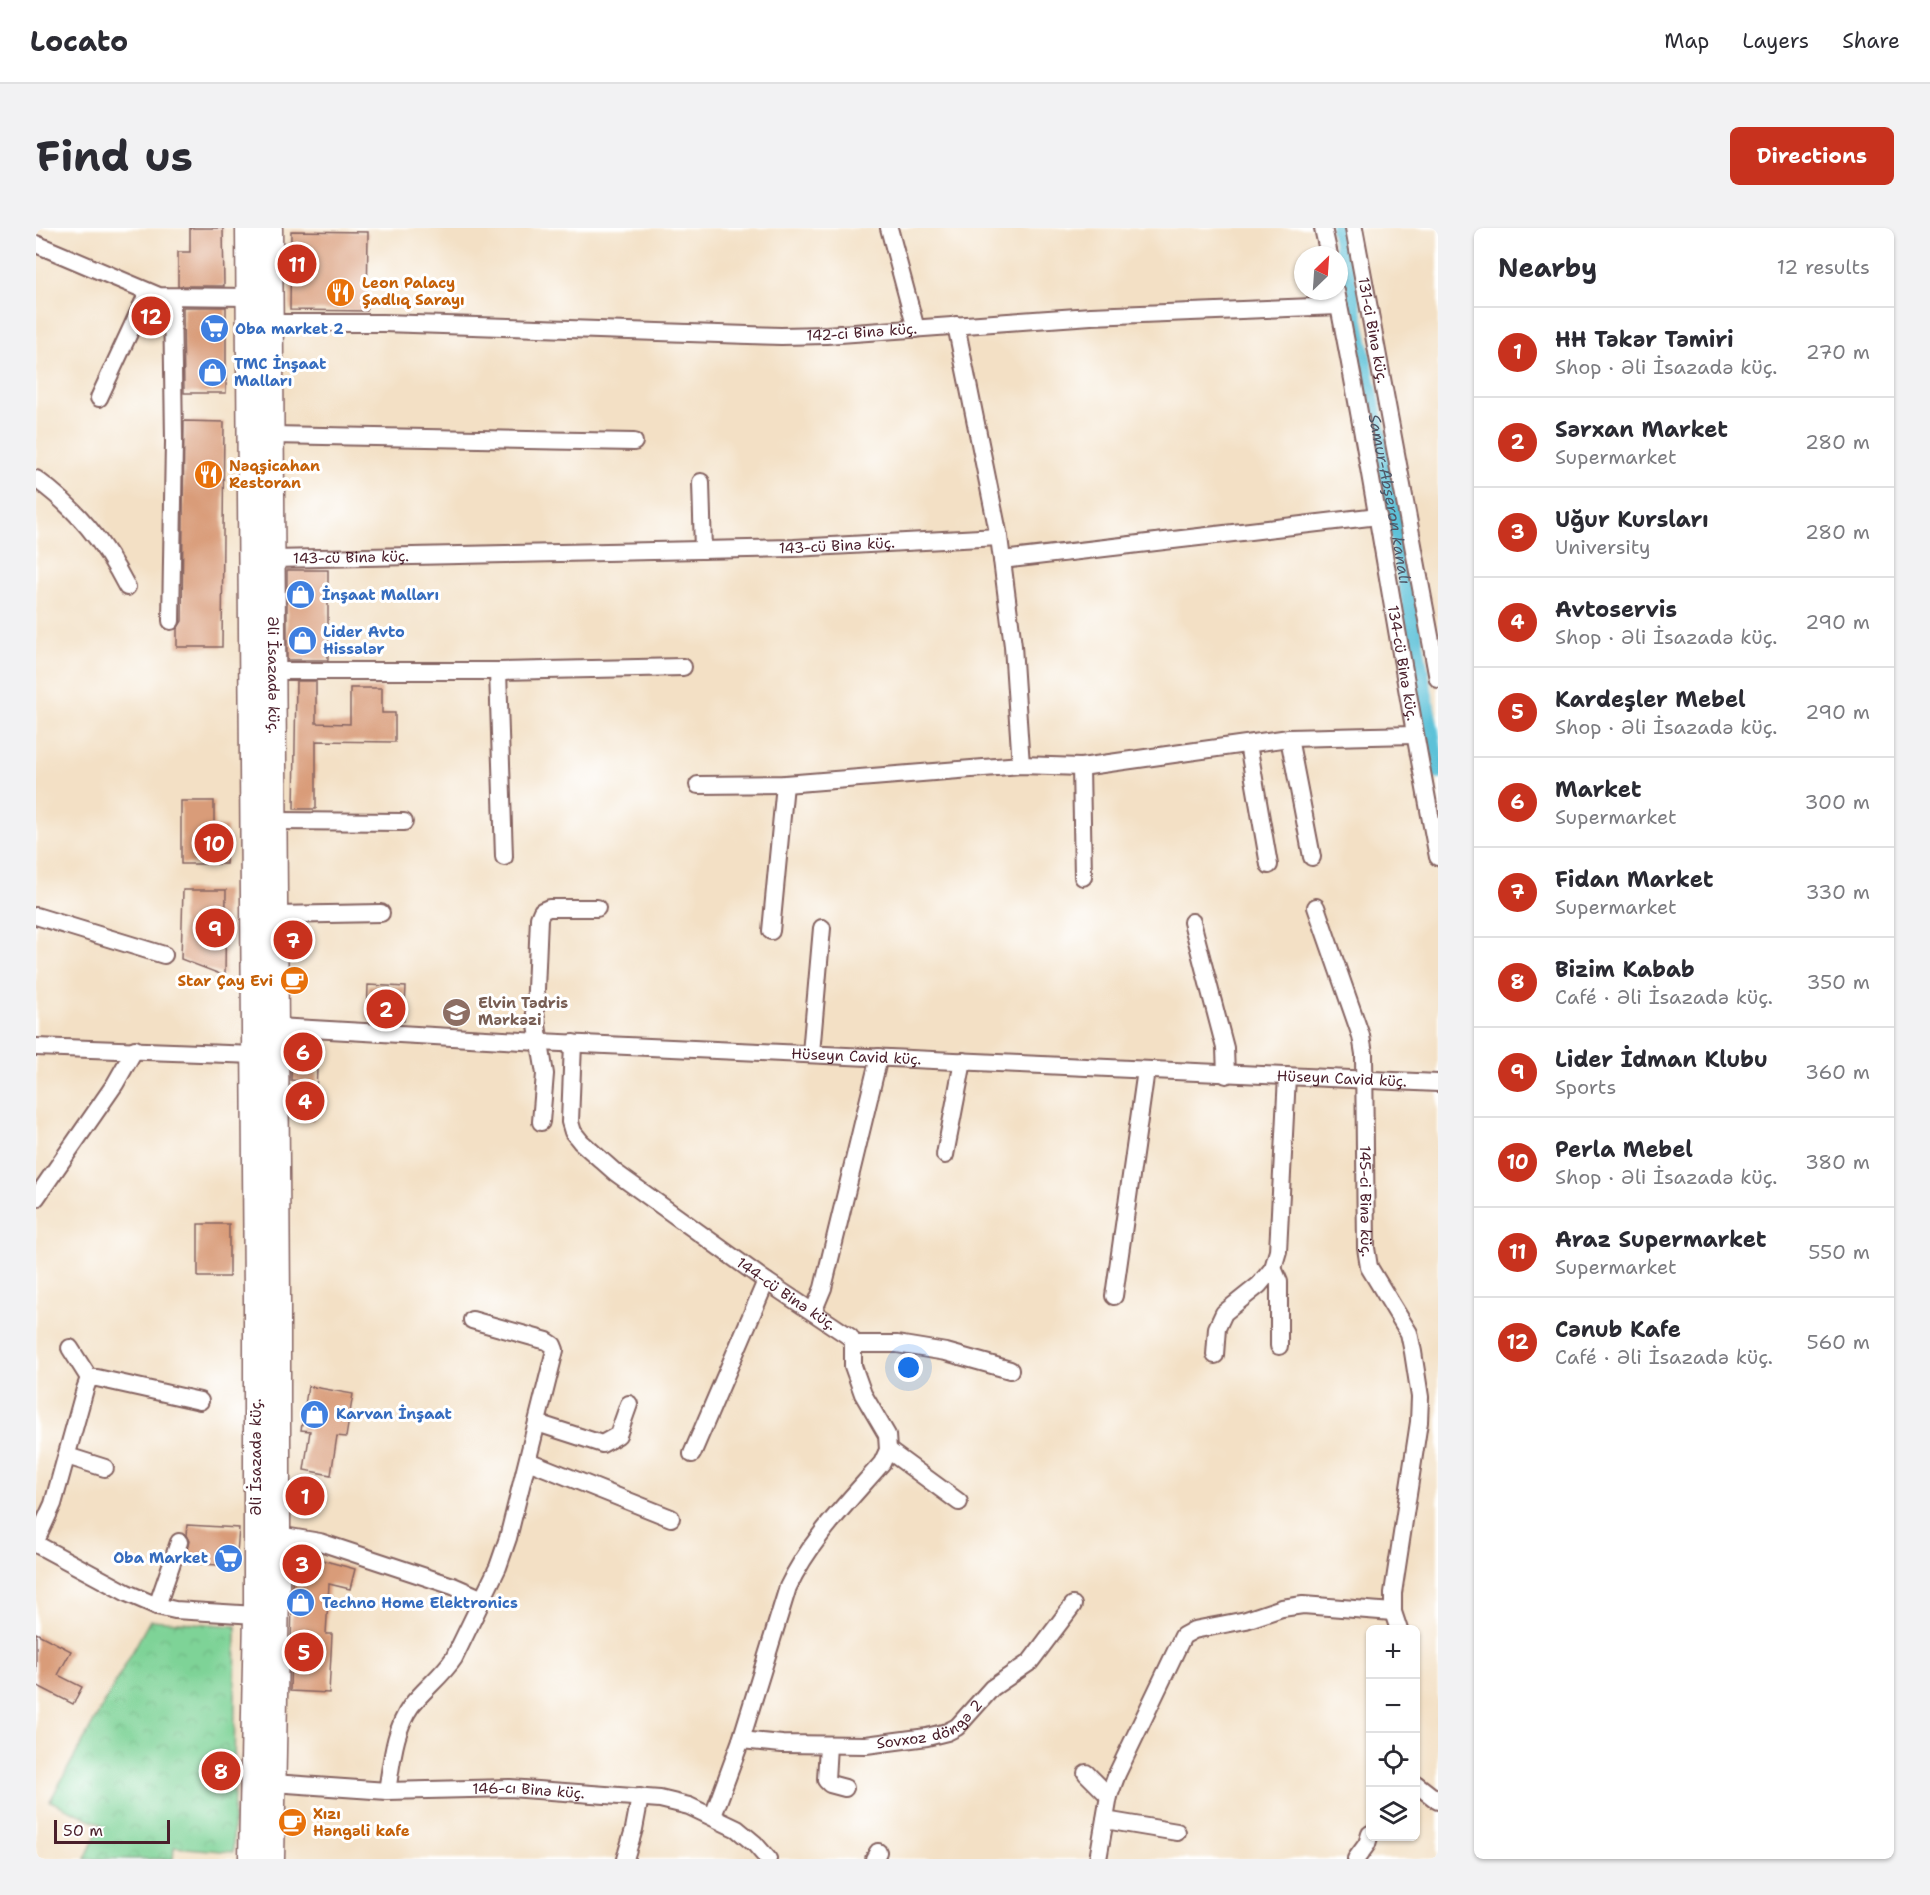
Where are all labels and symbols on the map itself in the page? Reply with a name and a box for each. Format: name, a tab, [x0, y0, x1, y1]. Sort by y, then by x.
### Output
pin: 11	[278, 242, 316, 286]
north arrow	[1294, 246, 1348, 300]
place label: Leon Palaсу Şadlıq Sarayı	[362, 273, 464, 310]
restaurant icon: Leon Palaсу Şadlıq Sarayı	[325, 276, 357, 308]
street label: 131-ci Binə küç.	[1353, 276, 1393, 385]
pin: 12	[132, 294, 170, 338]
supermarket icon: Oba market 2	[198, 313, 230, 345]
street label: 142-ci Binə küç.	[806, 318, 918, 345]
place label: Oba market 2	[235, 319, 344, 339]
place label: TMC İnşaat Malları	[234, 354, 326, 391]
shop icon: TMC İnşaat Malları	[197, 357, 229, 389]
water label: Samur-Abşeron kanalı	[1364, 412, 1416, 586]
place label: Nəqşicahan Restoran	[229, 456, 320, 493]
restaurant icon: Nəqşicahan Restoran	[192, 459, 224, 491]
street label: 143-cü Binə küç.	[779, 533, 895, 558]
street label: 143-cü Binə küç.	[293, 546, 409, 569]
shop icon: İnşaat Malları	[285, 579, 317, 611]
place label: İnşaat Malları	[322, 585, 439, 605]
street label: 134-cü Binə küç.	[1383, 604, 1423, 722]
street label: Əli İsazadə küç.	[263, 616, 284, 734]
place label: Lider Avto Hissələr	[323, 622, 405, 659]
shop icon: Lider Avto Hissələr	[286, 625, 318, 657]
pin: 10	[194, 820, 234, 866]
pin: 9	[196, 906, 234, 950]
pin: 7	[274, 918, 312, 962]
cafe icon: Star Çay Evi	[278, 965, 310, 997]
place label: Star Çay Evi	[178, 971, 273, 991]
pin: 2	[366, 986, 406, 1032]
place label: Elvin Tədris Mərkəzi	[478, 993, 568, 1030]
school or university icon: Elvin Tədris Mərkəzi	[441, 996, 473, 1028]
pin: 6	[284, 1030, 322, 1074]
street label: Hüseyn Cavid küç.	[791, 1044, 922, 1069]
street label: Hüseyn Cavid küç.	[1276, 1066, 1407, 1092]
pin: 4	[286, 1078, 324, 1124]
street label: 145-ci Binə küç.	[1355, 1145, 1377, 1258]
street label: 144-cü Binə küç.	[732, 1253, 840, 1335]
your location	[894, 1353, 923, 1382]
street label: Əli İsazadə küç.	[246, 1398, 266, 1516]
shop icon: Karvan İnşaat	[299, 1398, 331, 1430]
place label: Karvan İnşaat	[336, 1404, 452, 1424]
pin: 1	[286, 1474, 324, 1518]
supermarket icon: Oba Market	[213, 1542, 245, 1574]
pin: 3	[282, 1542, 322, 1586]
place label: Oba Market	[113, 1548, 208, 1568]
shop icon: Techno Home Elektronics	[285, 1587, 317, 1619]
place label: Techno Home Elektronics	[322, 1593, 518, 1613]
pin: 5	[284, 1630, 324, 1674]
street label: Sovxoz döngə 2	[875, 1695, 987, 1754]
pin: 8	[202, 1748, 240, 1794]
street label: 146-cı Binə küç.	[472, 1778, 586, 1803]
place label: Xızı Həngəli kafe	[313, 1804, 410, 1841]
cafe icon: Xızı Həngəli kafe	[276, 1807, 308, 1839]
scale bar	[54, 1817, 170, 1844]

